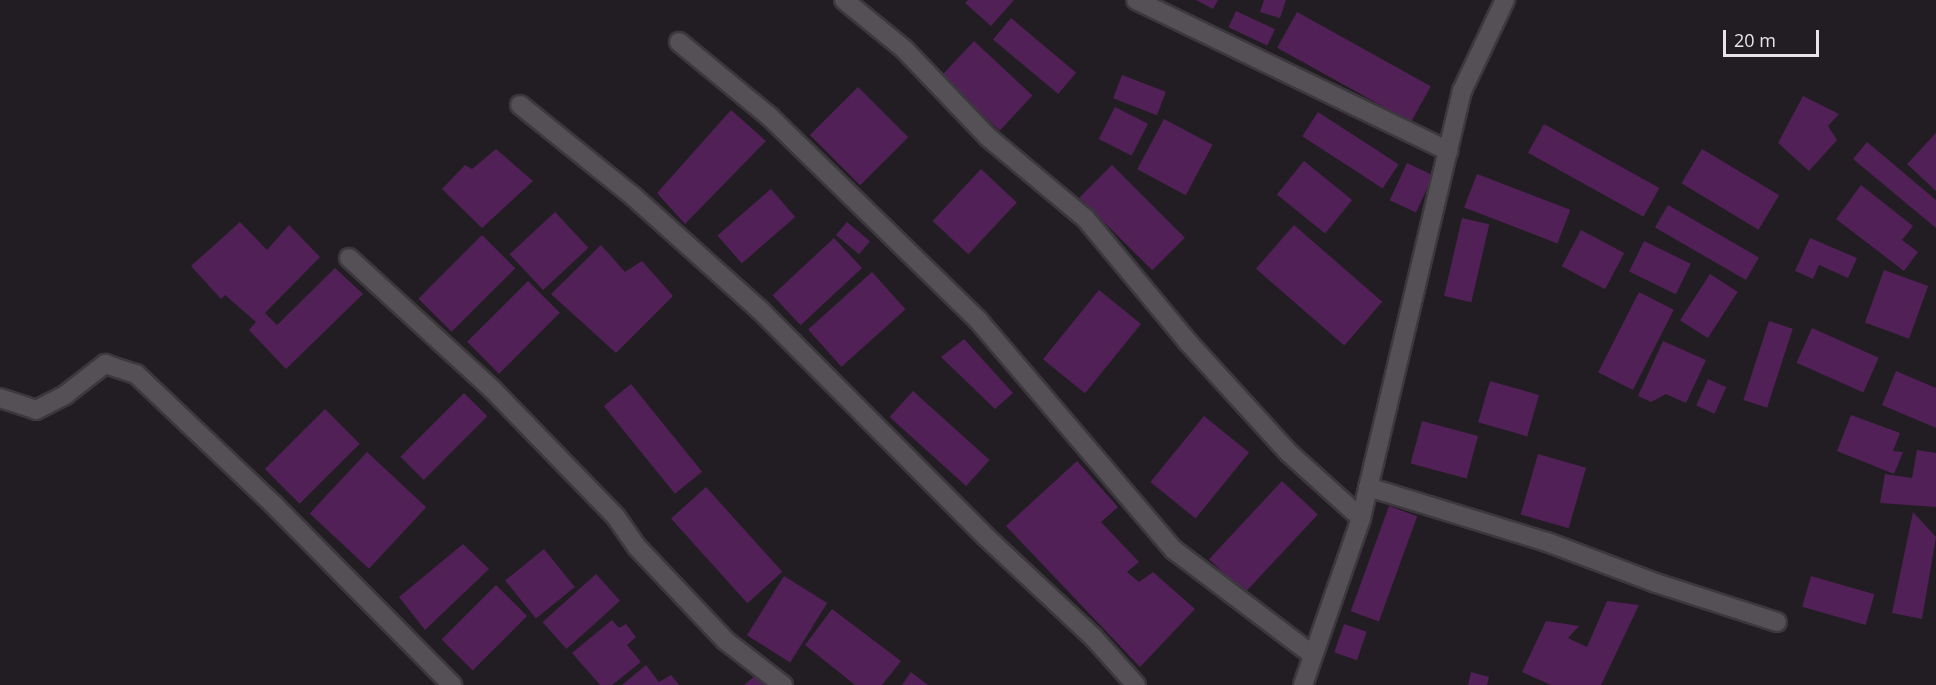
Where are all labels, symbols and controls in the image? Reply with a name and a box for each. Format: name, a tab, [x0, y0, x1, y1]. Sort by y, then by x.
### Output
scale bar	[1726, 18, 1822, 56]
text: 20 m	[1734, 28, 1776, 52]

